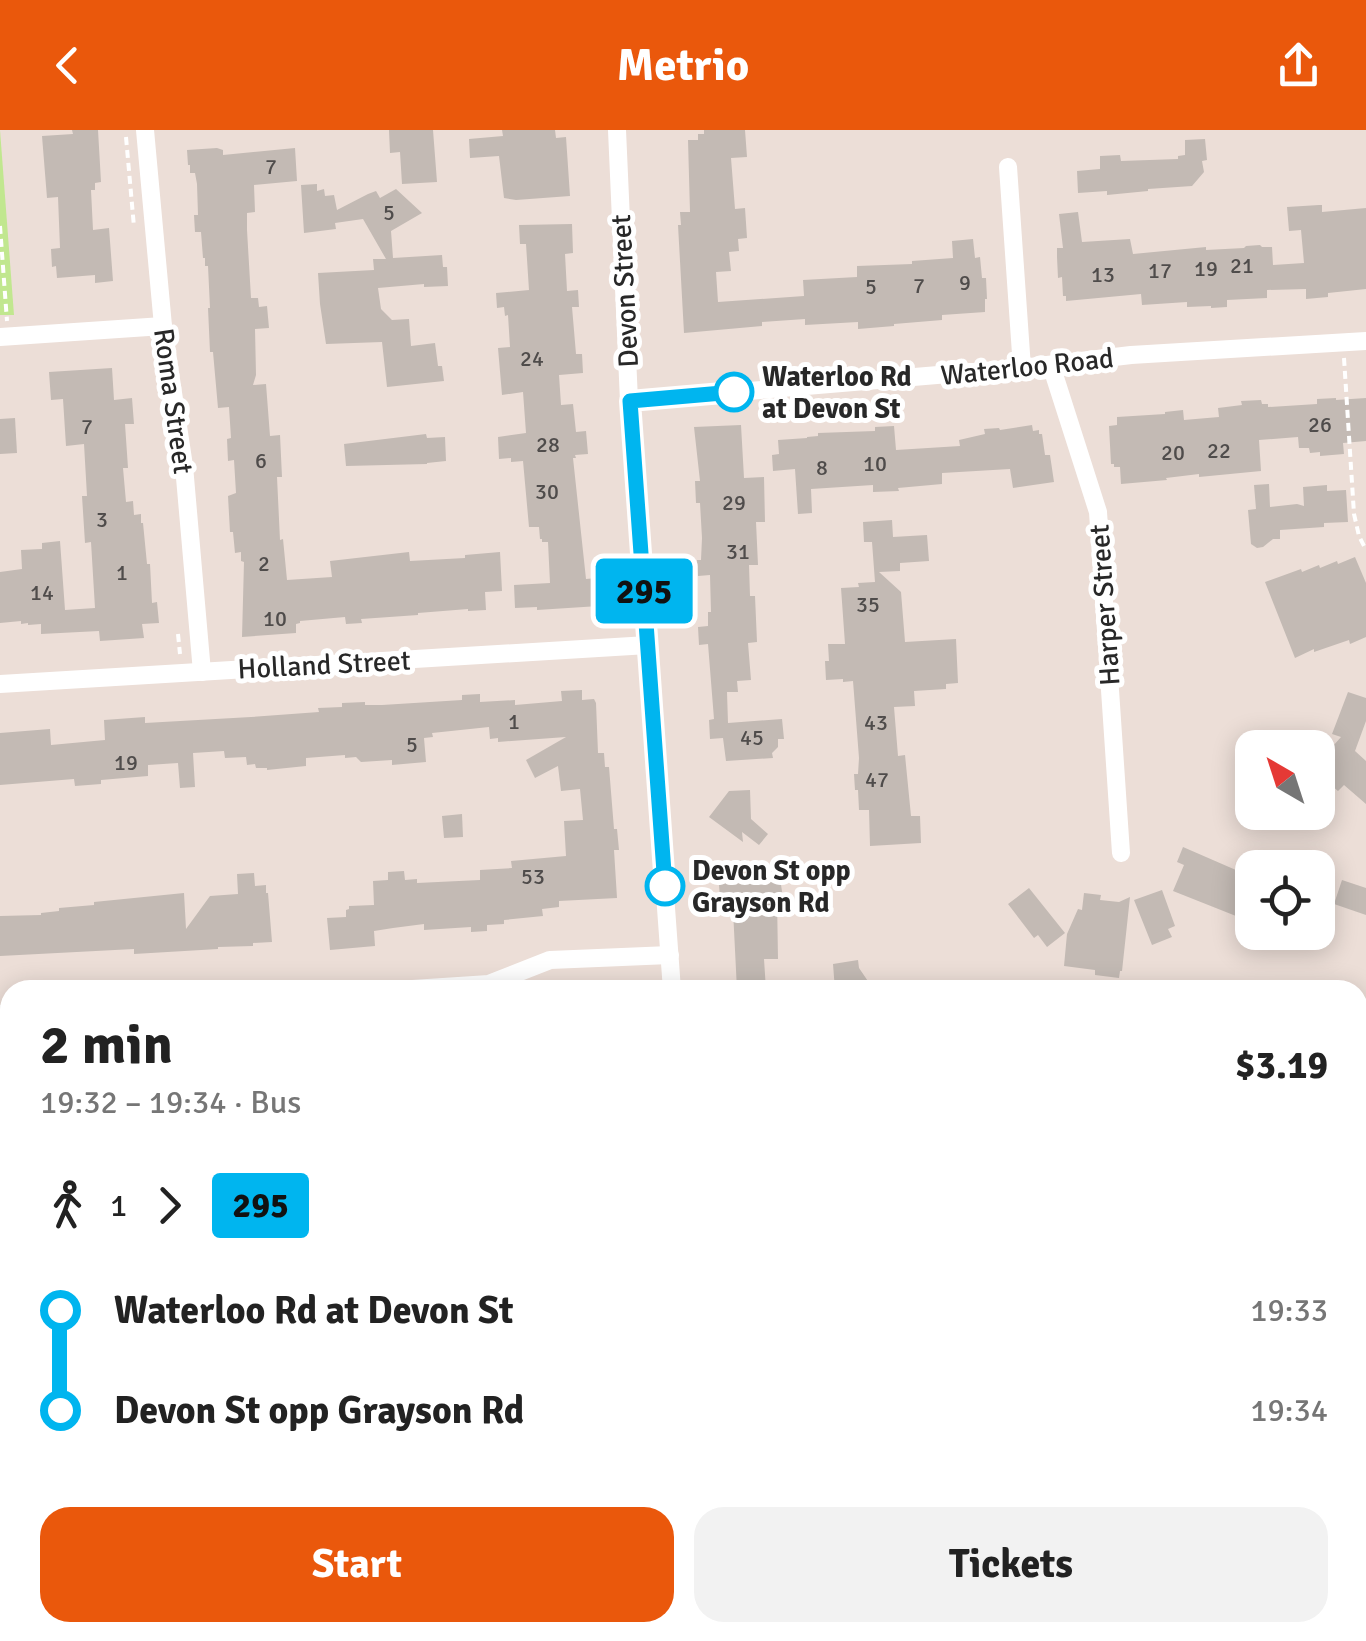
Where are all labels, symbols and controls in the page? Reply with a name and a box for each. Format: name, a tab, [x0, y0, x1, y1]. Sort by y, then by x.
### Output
icon: back	[40, 38, 95, 93]
text: Metrio	[617, 38, 749, 93]
icon: share	[1271, 38, 1326, 93]
house number: 7	[265, 153, 277, 180]
house number: 5	[383, 199, 395, 226]
street label: Devon Street	[604, 213, 646, 368]
house number: 21	[1230, 252, 1254, 279]
house number: 19	[1194, 255, 1218, 282]
house number: 17	[1148, 257, 1172, 284]
house number: 13	[1091, 261, 1115, 288]
house number: 9	[959, 269, 971, 296]
house number: 7	[913, 272, 925, 299]
house number: 5	[865, 273, 877, 300]
street label: Roma Street	[146, 326, 200, 476]
street label: Waterloo Road	[939, 341, 1115, 393]
house number: 24	[520, 345, 544, 372]
place label: Waterloo Rd at Devon St	[762, 360, 912, 426]
marker: Waterloo Rd at Devon St	[715, 373, 753, 411]
house number: 26	[1308, 411, 1332, 438]
house number: 7	[81, 413, 93, 440]
house number: 28	[536, 431, 560, 458]
house number: 22	[1207, 437, 1231, 464]
house number: 20	[1161, 439, 1185, 466]
house number: 6	[255, 447, 267, 474]
house number: 10	[863, 450, 887, 477]
house number: 8	[816, 454, 828, 481]
house number: 30	[535, 478, 559, 505]
house number: 29	[722, 489, 746, 516]
house number: 3	[96, 506, 108, 533]
street label: Harper Street	[1082, 523, 1128, 687]
house number: 31	[726, 538, 750, 565]
house number: 2	[258, 550, 270, 577]
line badge: 295	[586, 558, 702, 624]
house number: 1	[116, 559, 128, 586]
text: 295	[616, 570, 672, 613]
house number: 14	[30, 579, 54, 606]
house number: 35	[856, 591, 880, 618]
house number: 10	[263, 605, 287, 632]
street label: Holland Street	[237, 643, 412, 687]
house number: 1	[508, 708, 520, 735]
house number: 43	[864, 709, 888, 736]
house number: 45	[740, 724, 764, 751]
north arrow	[1235, 730, 1335, 830]
map controls	[1235, 730, 1335, 950]
house number: 5	[406, 731, 418, 758]
house number: 19	[114, 749, 138, 776]
house number: 47	[865, 766, 889, 793]
button: locate	[1235, 850, 1335, 950]
place label: Devon St opp Grayson Rd	[692, 854, 851, 920]
house number: 53	[521, 863, 545, 890]
marker: Devon St opp Grayson Rd	[646, 867, 684, 905]
text: 2 min	[40, 1011, 173, 1079]
text: $3.19	[1235, 1042, 1328, 1089]
text: 19:32 – 19:34 · Bus	[40, 1083, 301, 1122]
icon: walk	[40, 1178, 95, 1233]
icon: forward	[142, 1178, 197, 1233]
text: 295	[232, 1184, 289, 1227]
text: 1	[110, 1186, 127, 1225]
text: Waterloo Rd at Devon St	[114, 1287, 513, 1334]
text: 19:33	[1250, 1291, 1328, 1330]
text: Devon St opp Grayson Rd	[114, 1387, 524, 1434]
text: 19:34	[1250, 1391, 1328, 1430]
button: Start	[40, 1507, 674, 1622]
button: Tickets	[694, 1507, 1328, 1622]

